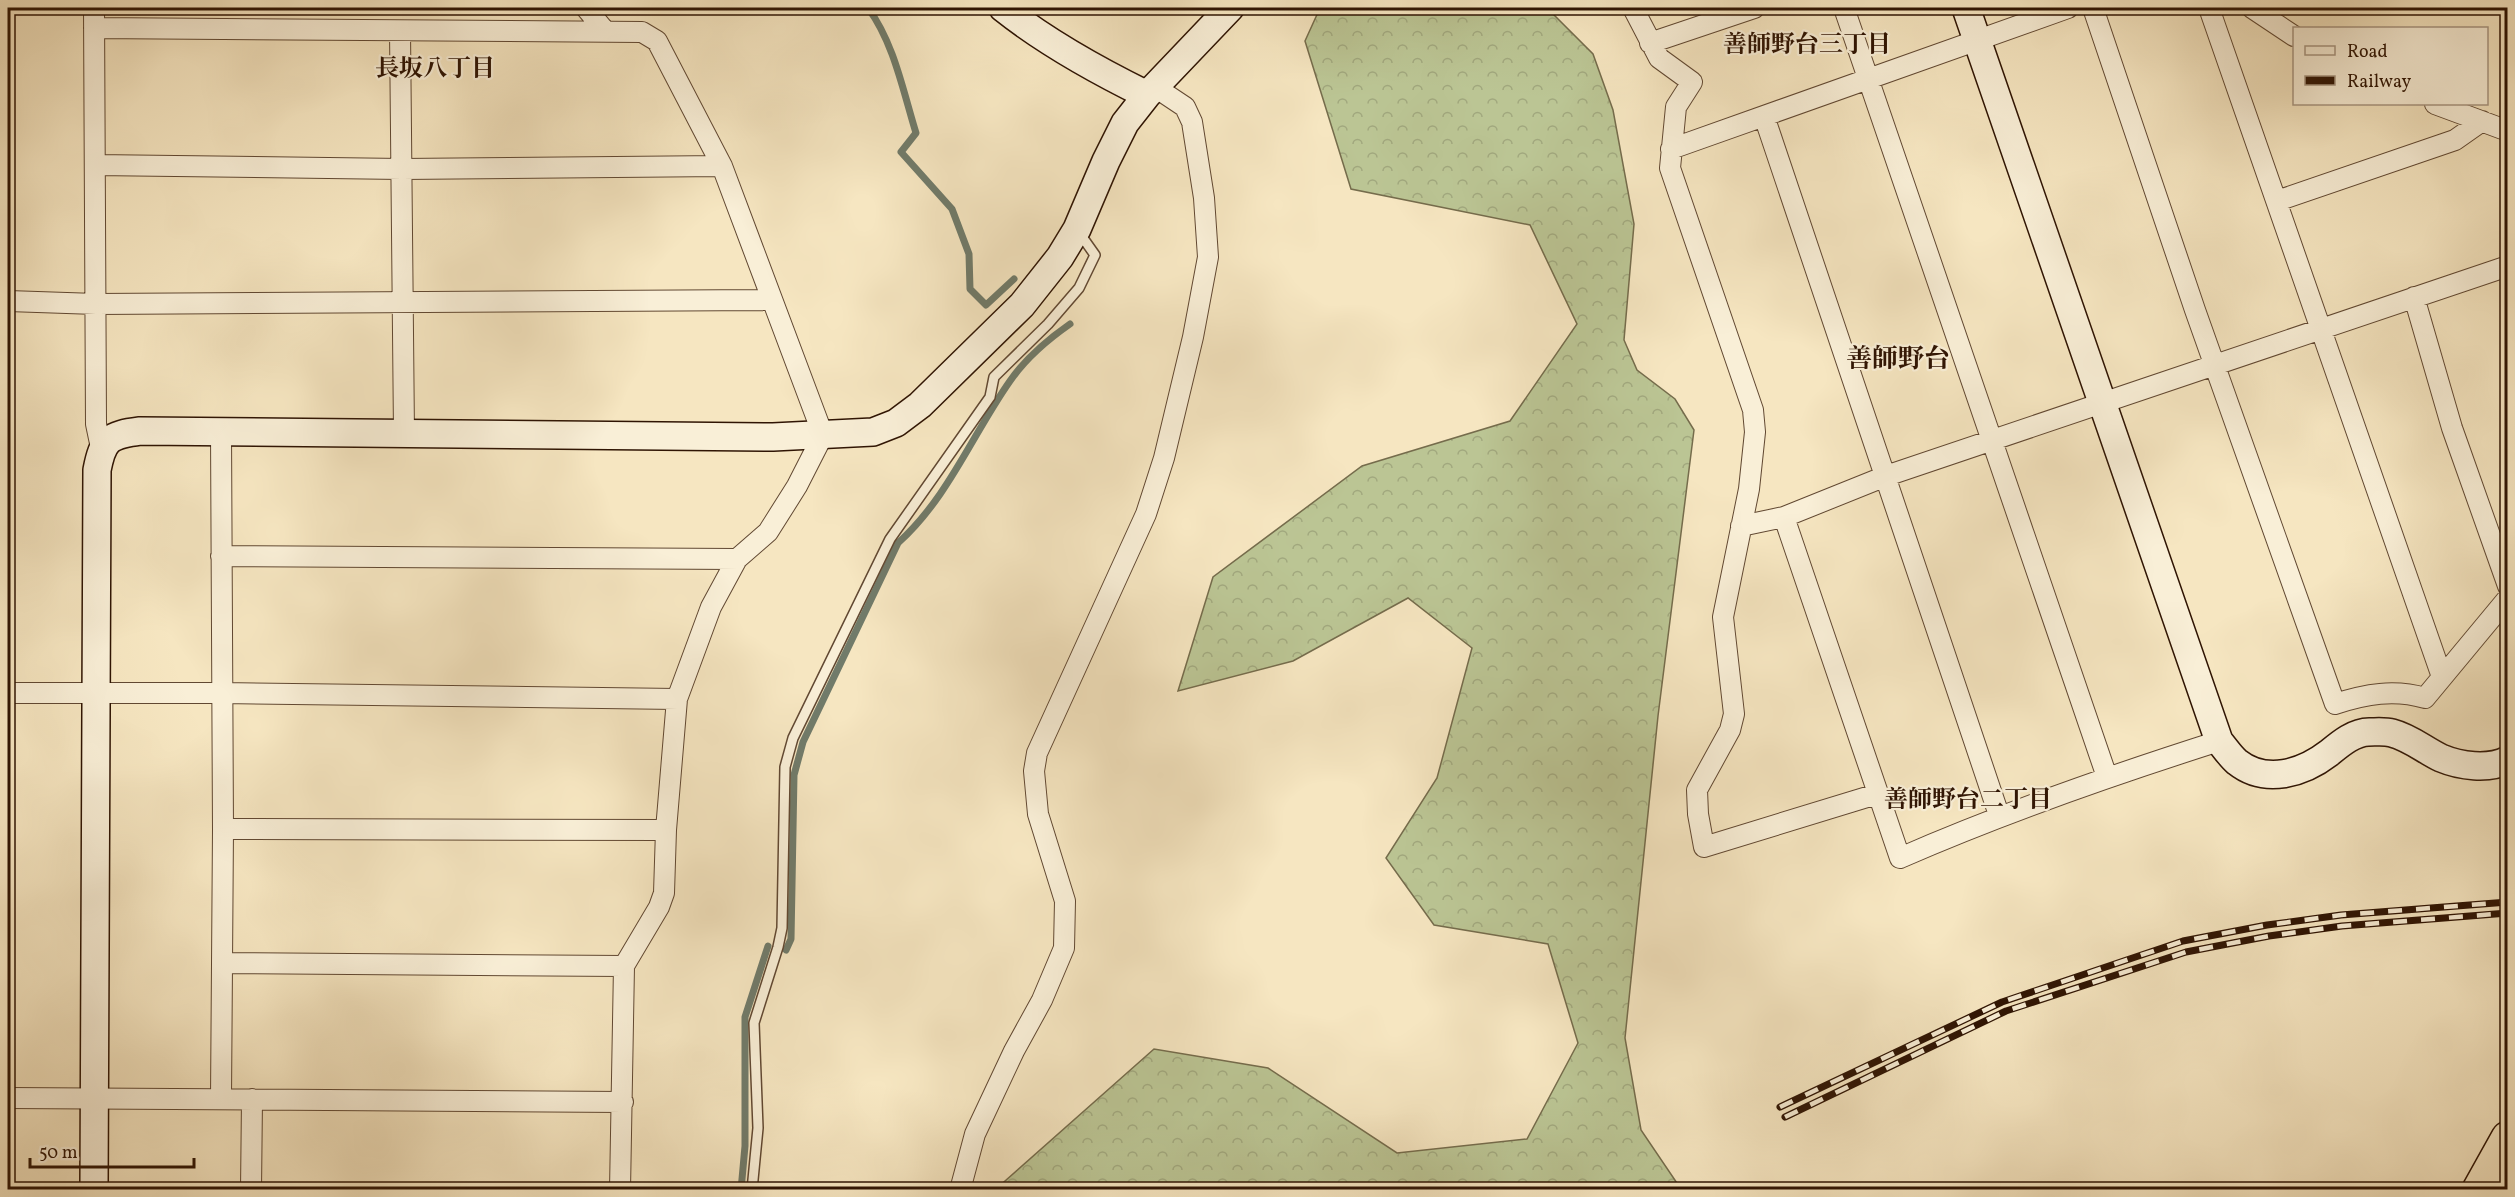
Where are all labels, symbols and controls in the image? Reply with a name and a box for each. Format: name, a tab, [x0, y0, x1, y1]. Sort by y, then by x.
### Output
legend	[2293, 27, 2488, 105]
district label: 善師野台三丁目	[1723, 29, 1891, 63]
text: Road	[2347, 40, 2388, 65]
district label: 長坂八丁目	[375, 53, 495, 87]
text: Railway	[2347, 70, 2411, 95]
district label: 善師野台	[1846, 342, 1950, 378]
district label: 善師野台二丁目	[1884, 784, 2052, 818]
scale bar	[30, 1131, 194, 1169]
text: 50 m	[39, 1141, 78, 1166]

